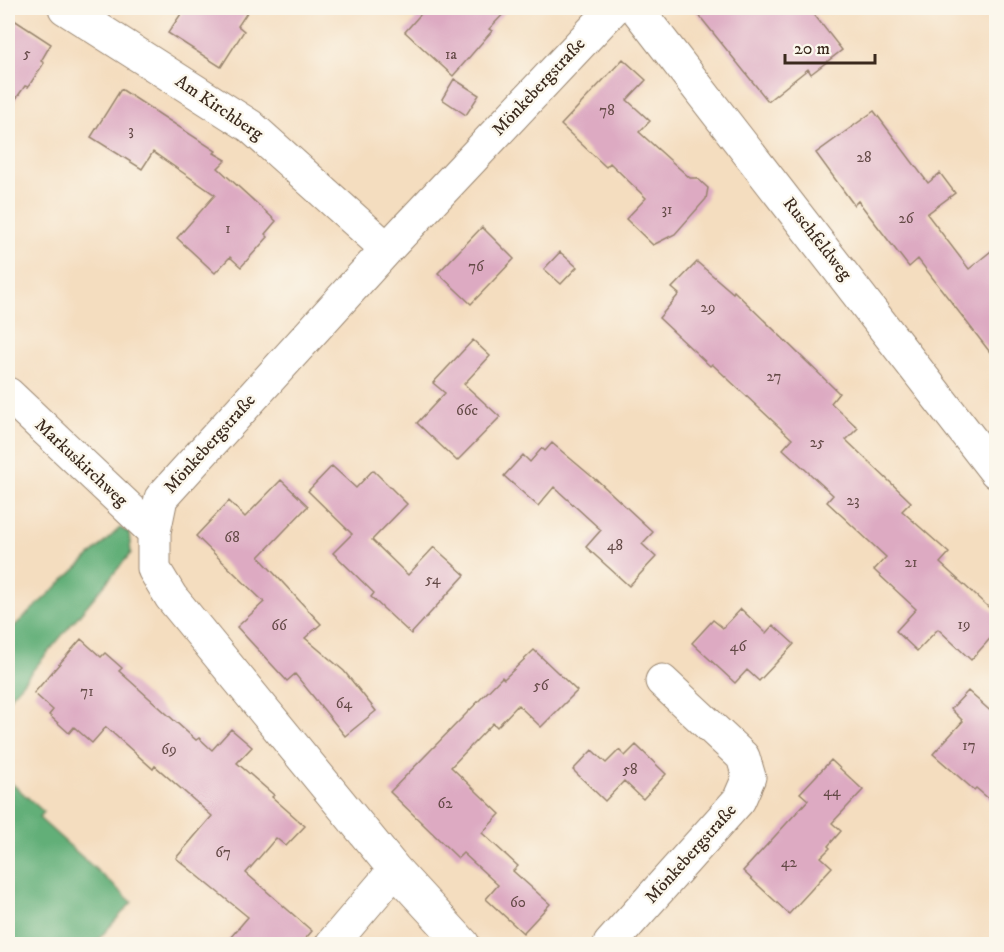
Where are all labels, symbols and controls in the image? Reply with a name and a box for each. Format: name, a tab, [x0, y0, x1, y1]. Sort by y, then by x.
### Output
scale bar	[785, 27, 875, 65]
street label: Mönkebergstraße	[488, 33, 590, 141]
text: 20 m	[794, 38, 830, 60]
house number: 5	[23, 44, 31, 63]
house number: 1a	[445, 45, 458, 64]
street label: Am Kirchberg	[171, 71, 267, 146]
house number: 78	[599, 101, 615, 120]
house number: 3	[128, 121, 134, 140]
house number: 28	[857, 148, 871, 167]
street label: Ruschfeldweg	[778, 193, 856, 285]
house number: 31	[661, 200, 673, 219]
house number: 26	[898, 209, 915, 228]
house number: 1	[225, 219, 231, 238]
house number: 76	[468, 257, 485, 276]
house number: 29	[701, 298, 715, 317]
house number: 27	[767, 367, 782, 386]
street label: Mönkebergstraße	[160, 390, 260, 498]
house number: 66c	[456, 401, 479, 420]
street label: Markuskirchweg	[30, 414, 132, 512]
house number: 25	[810, 433, 825, 452]
house number: 23	[847, 491, 859, 510]
house number: 68	[224, 528, 240, 547]
house number: 48	[607, 536, 623, 555]
house number: 21	[905, 553, 917, 572]
house number: 54	[425, 570, 441, 589]
house number: 19	[958, 615, 970, 634]
house number: 66	[271, 616, 288, 635]
house number: 46	[730, 637, 747, 656]
house number: 56	[533, 676, 550, 695]
house number: 71	[80, 682, 94, 701]
house number: 64	[336, 694, 353, 713]
house number: 17	[962, 736, 976, 755]
house number: 69	[161, 740, 177, 759]
house number: 58	[623, 760, 637, 779]
house number: 44	[823, 782, 841, 801]
house number: 62	[437, 794, 453, 813]
street label: Mönkebergstraße	[641, 800, 741, 908]
house number: 67	[215, 843, 231, 862]
house number: 42	[781, 853, 798, 872]
house number: 60	[510, 893, 526, 912]

